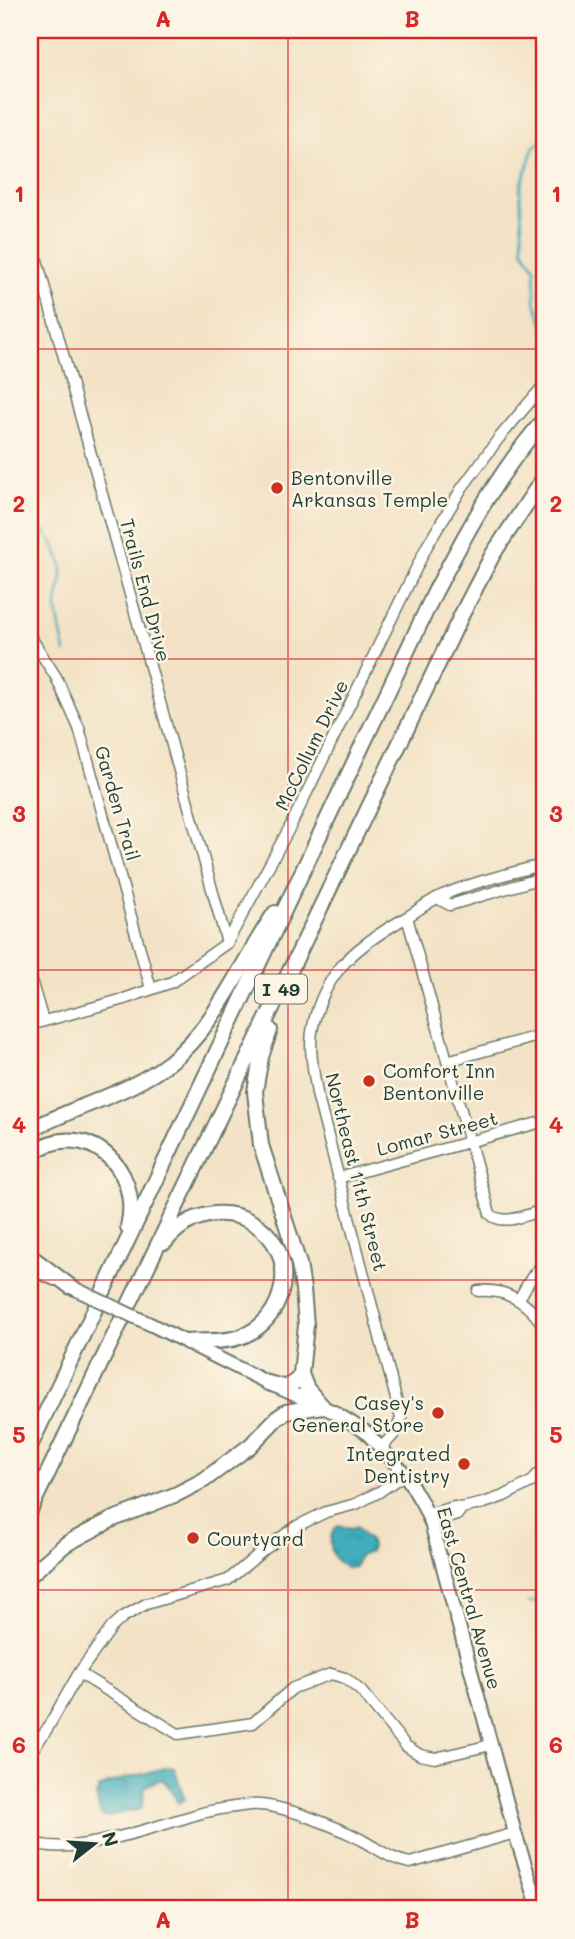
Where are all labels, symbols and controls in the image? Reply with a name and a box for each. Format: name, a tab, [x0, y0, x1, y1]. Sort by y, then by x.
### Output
text: A	[155, 3, 171, 33]
text: B	[404, 3, 420, 33]
text: 1	[14, 178, 24, 208]
text: 1	[551, 178, 561, 208]
place label: Bentonville Arkansas Temple	[291, 465, 448, 512]
marker: Bentonville Arkansas Temple	[269, 480, 285, 496]
text: 2	[13, 488, 25, 518]
text: 2	[550, 488, 562, 518]
street label: Trails End Drive	[115, 515, 177, 665]
street label: McCollum Drive	[269, 675, 353, 815]
street label: Garden Trail	[90, 743, 146, 863]
text: 3	[12, 798, 26, 828]
text: 3	[549, 798, 563, 828]
road number: I 49	[255, 974, 307, 1004]
place label: Comfort Inn Bentonville	[383, 1058, 495, 1105]
street label: Northeast 11th Street	[320, 1070, 394, 1274]
marker: Comfort Inn Bentonville	[361, 1073, 377, 1089]
street label: Lomar Street	[374, 1105, 500, 1161]
text: 4	[12, 1109, 26, 1139]
text: 4	[549, 1109, 563, 1139]
place label: Casey's General Store	[292, 1390, 424, 1437]
marker: Casey's General Store	[430, 1405, 446, 1421]
text: 5	[12, 1419, 26, 1449]
text: 5	[549, 1419, 563, 1449]
place label: Integrated Dentistry	[346, 1441, 450, 1488]
marker: Integrated Dentistry	[456, 1456, 472, 1472]
street label: East Central Avenue	[432, 1504, 508, 1692]
place label: Courtyard	[207, 1526, 303, 1551]
marker: Courtyard	[185, 1530, 201, 1546]
text: 6	[12, 1729, 26, 1759]
text: 6	[549, 1729, 563, 1759]
north arrow	[60, 1810, 130, 1880]
text: N	[97, 1828, 125, 1849]
text: A	[155, 1904, 171, 1934]
text: B	[404, 1904, 420, 1934]

